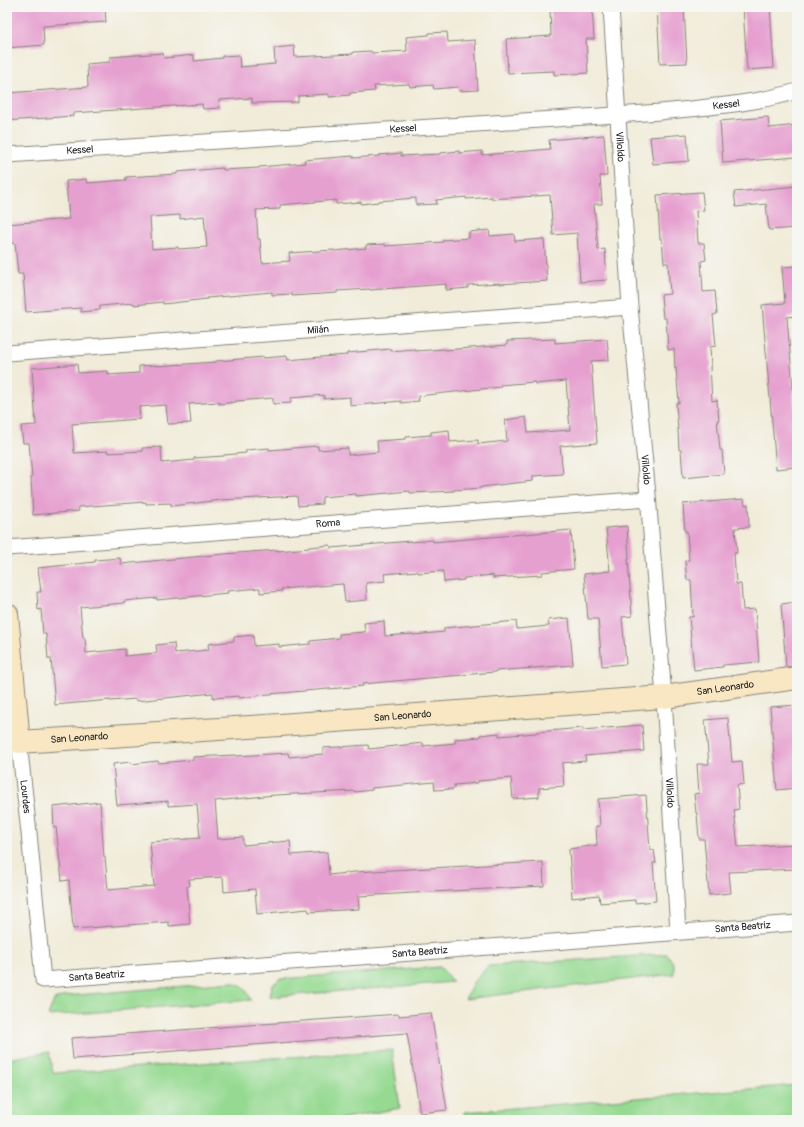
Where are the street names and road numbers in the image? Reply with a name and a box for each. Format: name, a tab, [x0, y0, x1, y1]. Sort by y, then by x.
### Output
street label: Kessel	[712, 97, 741, 113]
street label: Kessel	[389, 122, 417, 136]
street label: Villoldo	[613, 131, 627, 163]
street label: Kessel	[66, 143, 94, 157]
street label: Milán	[307, 323, 330, 337]
street label: Villoldo	[638, 454, 653, 486]
street label: Roma	[315, 517, 341, 530]
street label: San Leonardo	[696, 678, 755, 698]
street label: San Leonardo	[373, 708, 432, 724]
street label: San Leonardo	[50, 730, 109, 746]
street label: Villoldo	[663, 777, 677, 809]
street label: Lourdes	[17, 779, 33, 815]
street label: Santa Beatriz	[714, 919, 771, 935]
street label: Santa Beatriz	[391, 944, 448, 961]
street label: Santa Beatriz	[68, 968, 125, 984]

